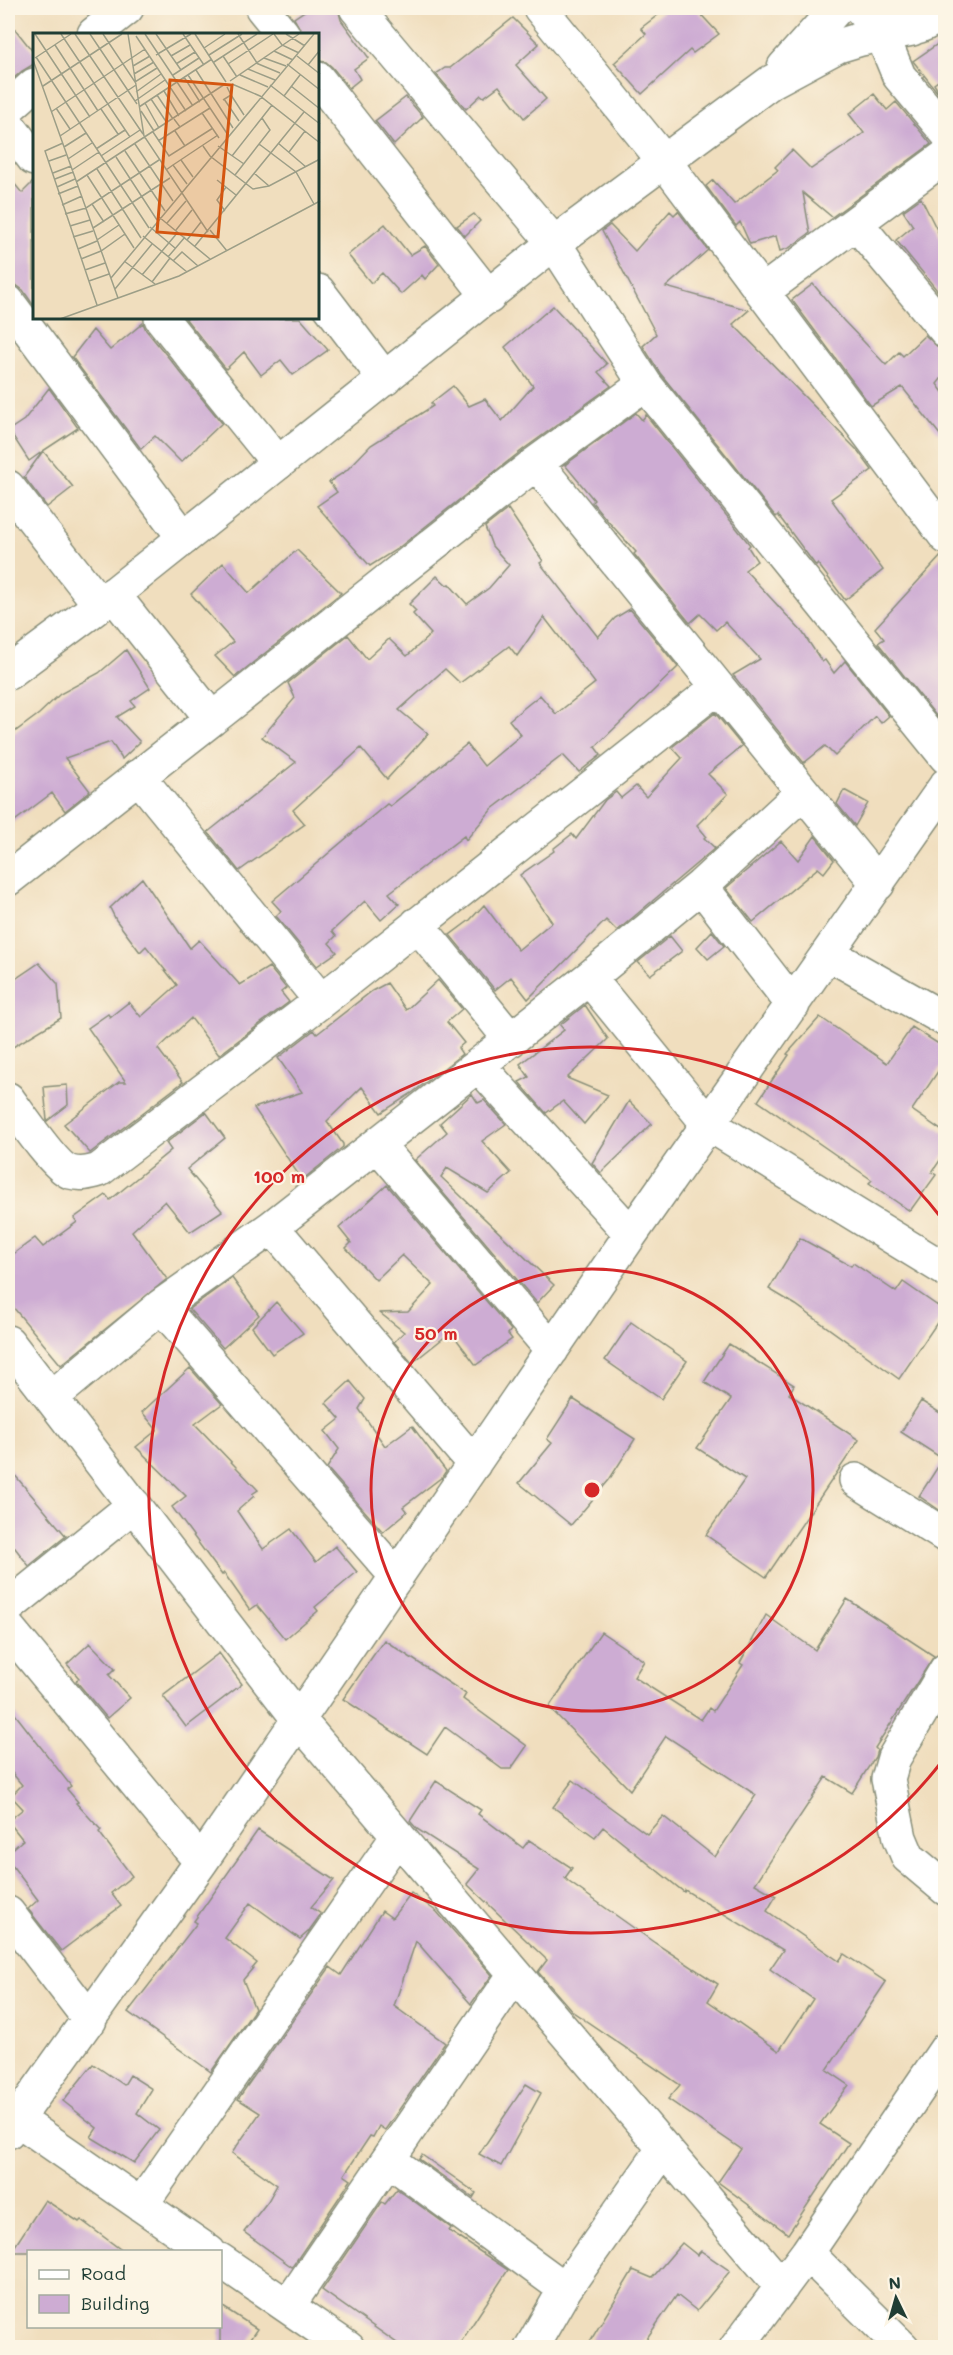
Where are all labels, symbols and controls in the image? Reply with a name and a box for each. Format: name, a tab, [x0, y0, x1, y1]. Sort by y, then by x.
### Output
inset map	[33, 33, 320, 320]
text: 100 m	[253, 1164, 305, 1188]
text: 50 m	[415, 1321, 457, 1345]
centre of rings	[582, 1480, 602, 1500]
legend	[27, 2250, 222, 2328]
text: Road	[81, 2261, 126, 2285]
north arrow	[866, 2268, 926, 2328]
text: N	[888, 2272, 902, 2294]
text: Building	[81, 2291, 149, 2315]

